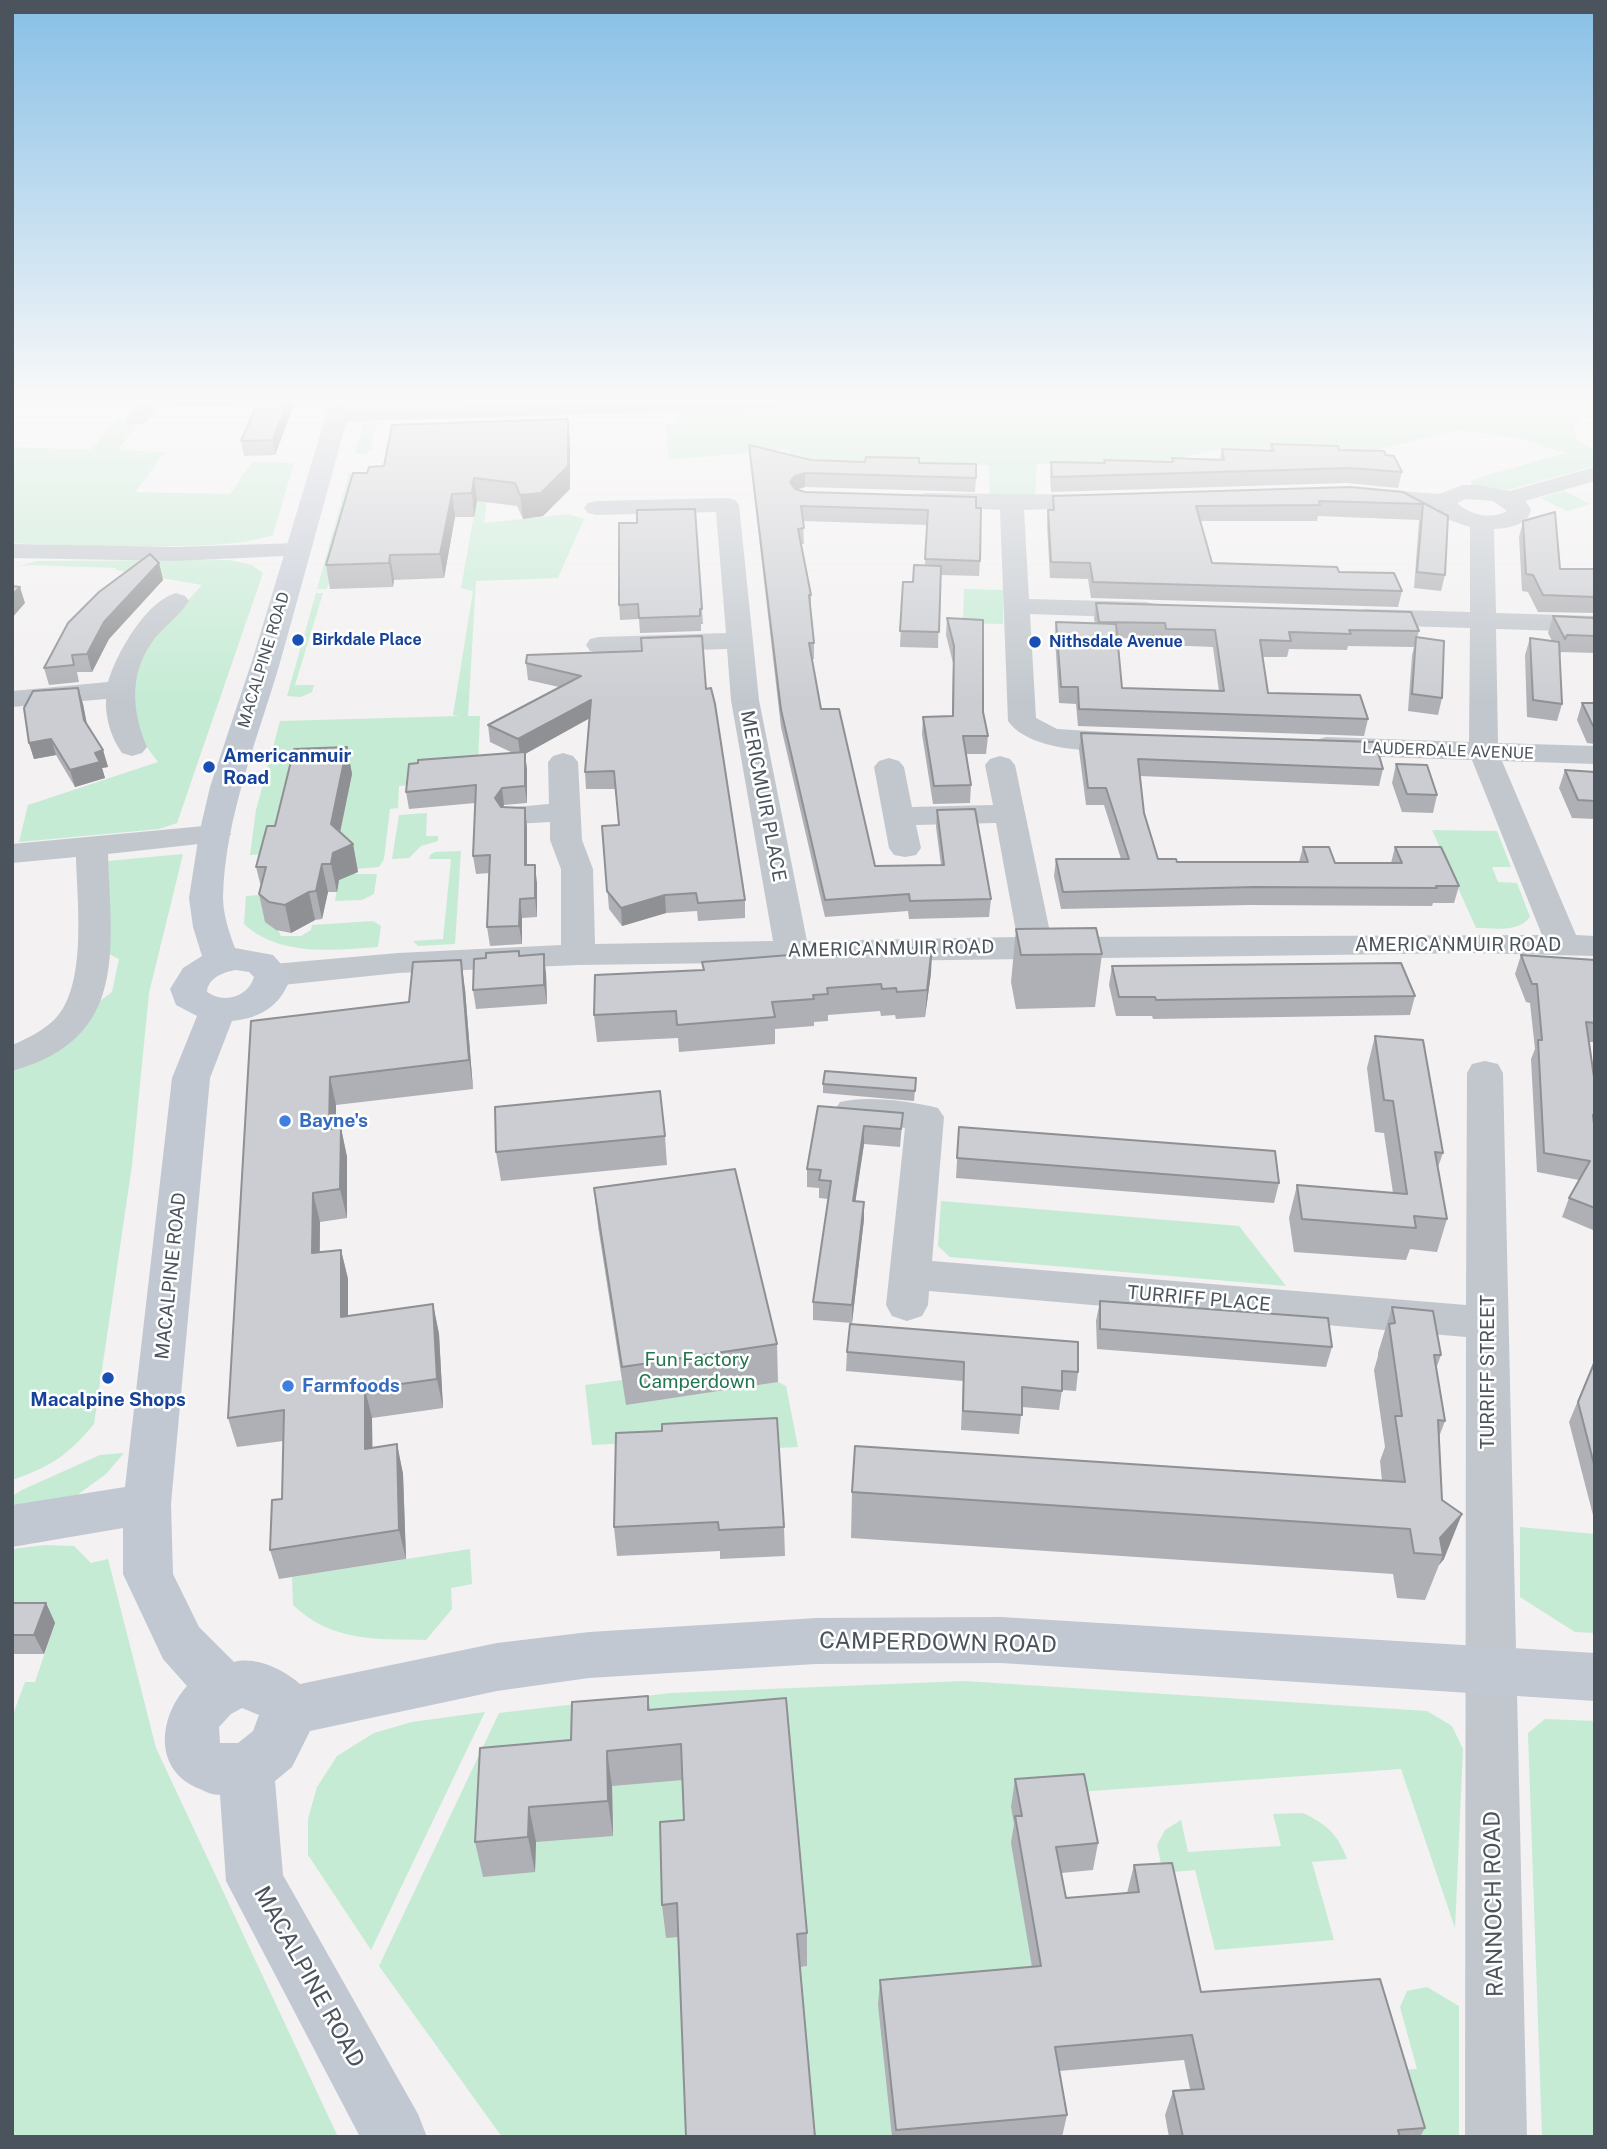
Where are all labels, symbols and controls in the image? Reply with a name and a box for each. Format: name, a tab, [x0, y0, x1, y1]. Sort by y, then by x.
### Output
street label: MACALPINE ROAD	[234, 590, 294, 730]
place label: Birkdale Place	[312, 630, 422, 650]
marker: Birkdale Place	[290, 632, 306, 648]
place label: Nithsdale Avenue	[1049, 632, 1183, 652]
marker: Nithsdale Avenue	[1027, 634, 1043, 650]
street label: MERICMUIR PLACE	[735, 708, 791, 884]
street label: LAUDERDALE AVENUE	[1362, 738, 1534, 764]
place label: Americanmuir Road	[223, 745, 351, 789]
marker: Americanmuir Road	[201, 759, 217, 775]
street label: AMERICANMUIR ROAD	[1355, 934, 1561, 956]
street label: AMERICANMUIR ROAD	[788, 936, 994, 962]
place label: Bayne's	[299, 1110, 368, 1132]
marker: Bayne's	[277, 1113, 293, 1129]
street label: MACALPINE ROAD	[151, 1191, 191, 1361]
street label: TURRIFF PLACE	[1126, 1281, 1272, 1317]
street label: TURRIFF STREET	[1477, 1295, 1499, 1449]
park label: Fun Factory Camperdown	[639, 1349, 755, 1393]
marker: Macalpine Shops	[100, 1370, 116, 1386]
place label: Farmfoods	[302, 1375, 400, 1397]
marker: Farmfoods	[280, 1378, 296, 1394]
place label: Macalpine Shops	[30, 1389, 186, 1411]
street label: CAMPERDOWN ROAD	[819, 1627, 1057, 1659]
street label: RANNOCH ROAD	[1479, 1811, 1509, 1997]
street label: MACALPINE ROAD	[248, 1882, 370, 2072]

